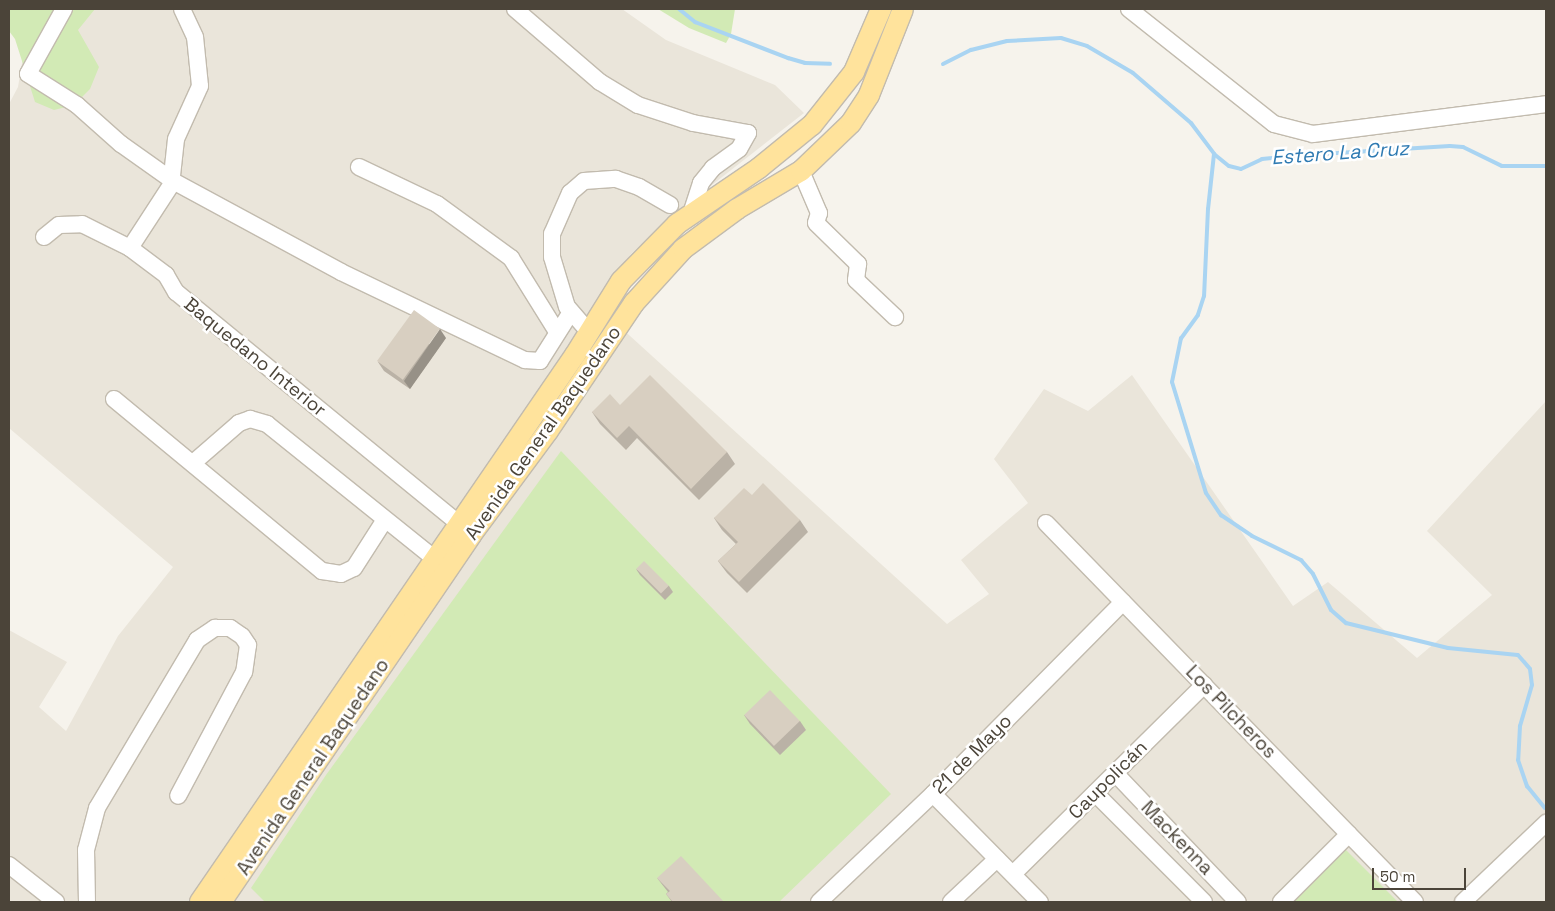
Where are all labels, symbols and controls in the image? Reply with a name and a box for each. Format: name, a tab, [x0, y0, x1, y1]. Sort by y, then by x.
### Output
water label: Estero La Cruz	[1271, 136, 1409, 170]
street label: Baquedano Interior	[179, 293, 331, 421]
street label: Avenida General Baquedano	[460, 322, 626, 544]
street label: Avenida General Baquedano	[232, 655, 394, 879]
street label: Los Pilcheros	[1181, 661, 1281, 763]
street label: 21 de Mayo	[927, 709, 1017, 799]
street label: Caupolicán	[1064, 736, 1152, 824]
street label: Mackenna	[1136, 796, 1218, 880]
scale bar	[1375, 858, 1469, 890]
text: 50 m	[1380, 867, 1415, 886]

